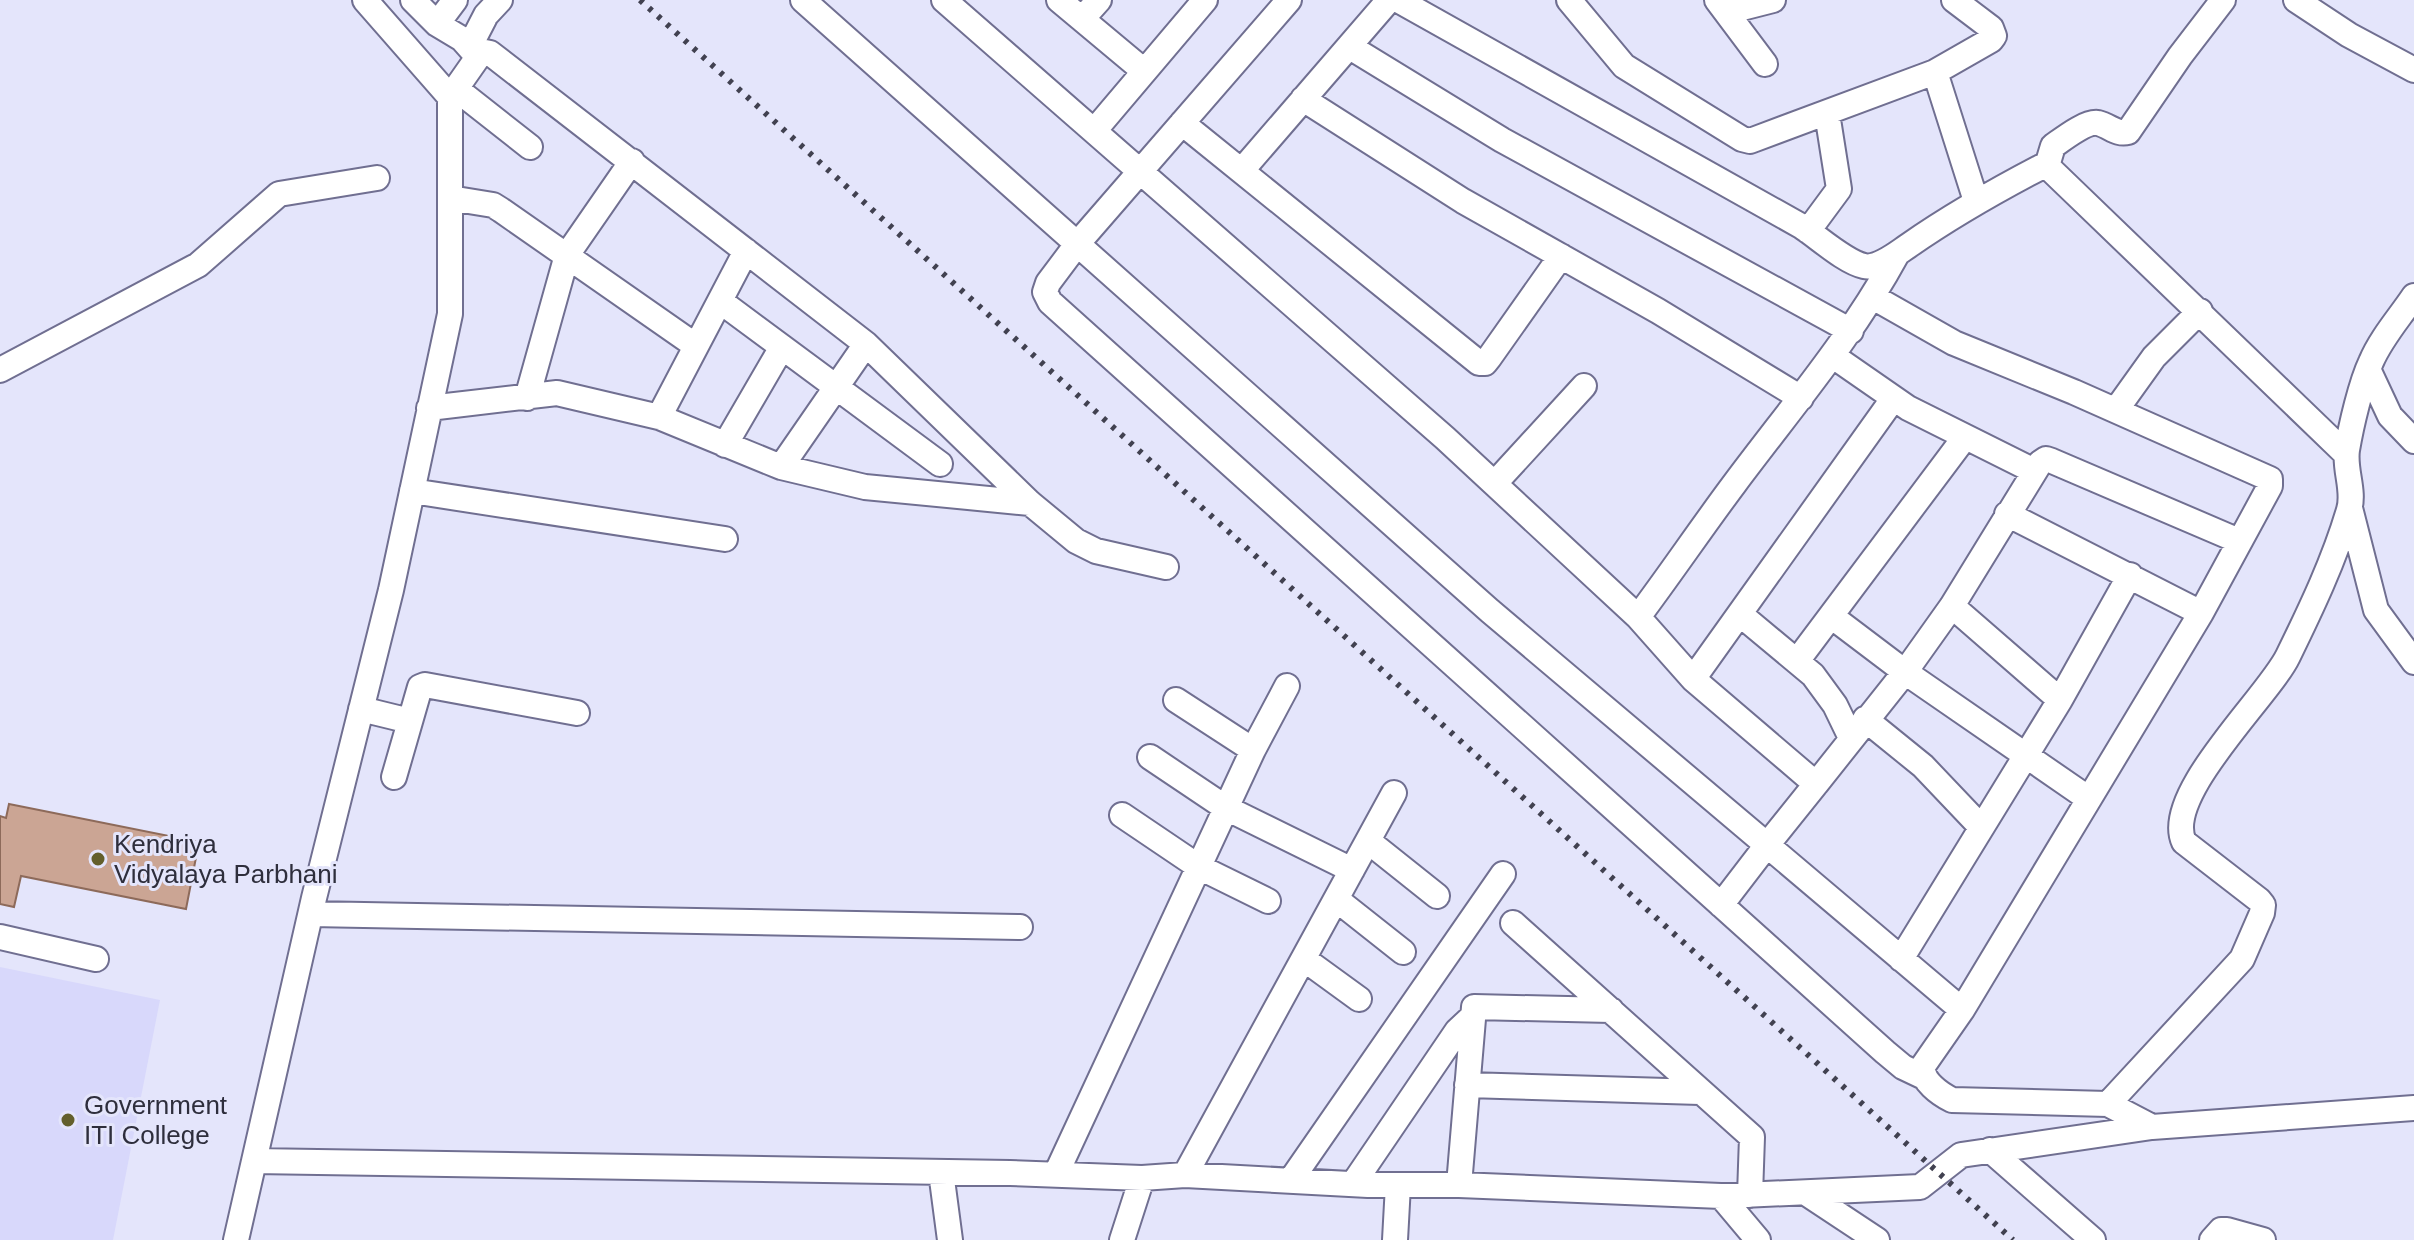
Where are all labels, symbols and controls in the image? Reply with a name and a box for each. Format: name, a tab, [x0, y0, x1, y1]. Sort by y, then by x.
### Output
place label: Kendriya Vidyalaya Parbhani	[114, 829, 338, 889]
marker: Kendriya Vidyalaya Parbhani	[89, 850, 107, 868]
place label: Government ITI College	[84, 1090, 228, 1150]
marker: Government ITI College	[59, 1111, 77, 1129]

